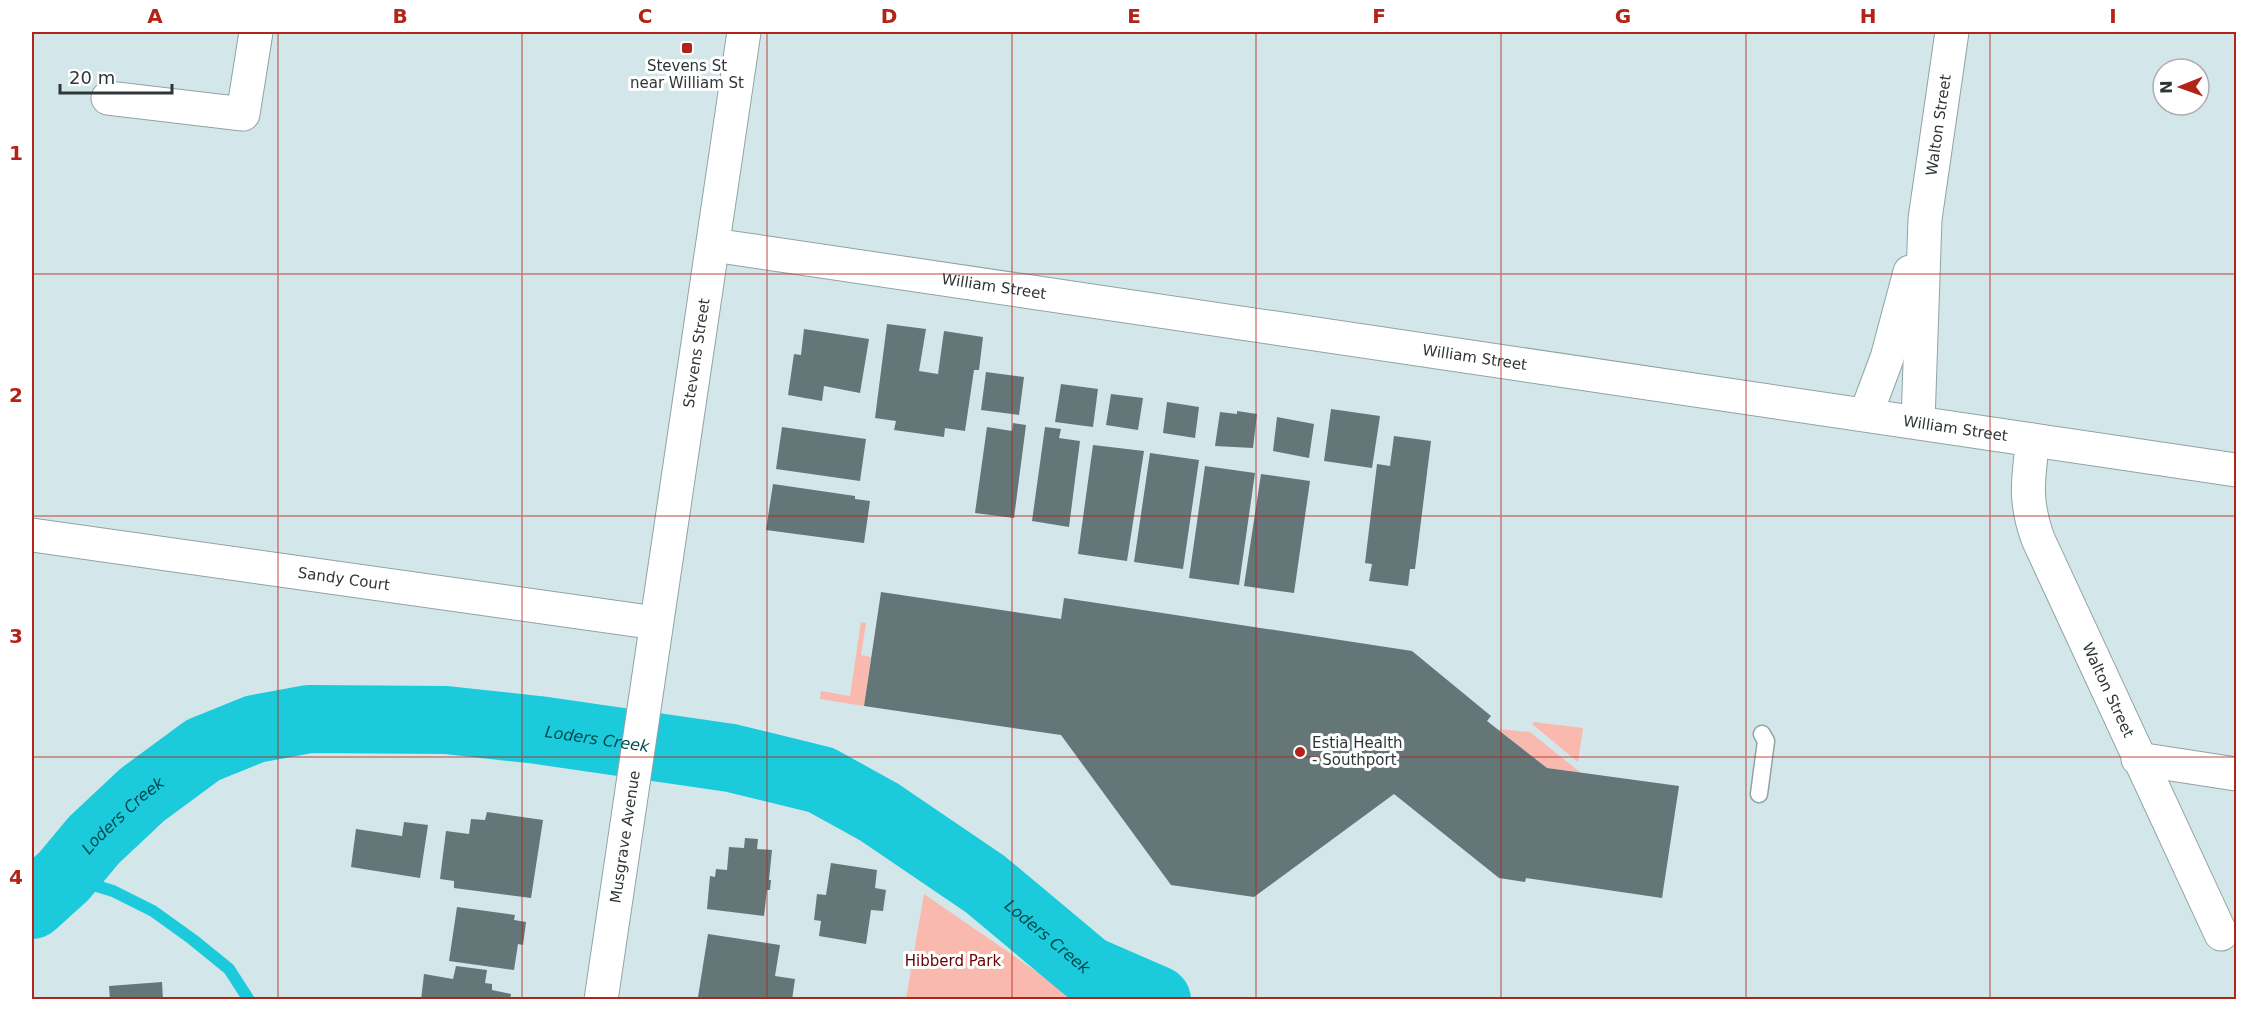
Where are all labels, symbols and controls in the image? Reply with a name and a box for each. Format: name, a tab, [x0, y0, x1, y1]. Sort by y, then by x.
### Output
text: A	[147, 4, 163, 28]
text: B	[392, 4, 408, 28]
text: C	[638, 4, 652, 28]
text: D	[881, 4, 897, 28]
text: E	[1127, 4, 1141, 28]
text: F	[1372, 4, 1386, 28]
text: G	[1615, 4, 1631, 28]
text: H	[1860, 4, 1876, 28]
text: I	[2109, 4, 2117, 28]
marker: Stevens St near William St	[680, 41, 694, 55]
scale bar	[60, 57, 172, 95]
place label: Stevens St near William St	[630, 57, 744, 92]
north arrow	[2151, 57, 2211, 117]
text: 20 m	[69, 67, 115, 88]
street label: Walton Street	[1922, 73, 1955, 177]
text: N	[2157, 80, 2176, 94]
text: 1	[9, 141, 23, 165]
street label: William Street	[940, 270, 1048, 303]
street label: Stevens Street	[680, 297, 714, 409]
street label: William Street	[1421, 341, 1528, 374]
text: 2	[9, 383, 23, 407]
street label: William Street	[1902, 412, 2009, 445]
street label: Sandy Court	[297, 564, 391, 594]
text: 3	[9, 624, 23, 648]
street label: Walton Street	[2078, 640, 2138, 740]
water label: Loders Creek	[544, 722, 651, 756]
place label: Estia Health - Southport	[1312, 734, 1403, 769]
marker: Estia Health - Southport	[1293, 745, 1307, 759]
street label: Musgrave Avenue	[606, 769, 644, 904]
water label: Loders Creek	[77, 772, 168, 857]
text: 4	[9, 865, 23, 889]
water label: Loders Creek	[1001, 895, 1095, 978]
park label: Hibberd Park	[905, 952, 1001, 970]

